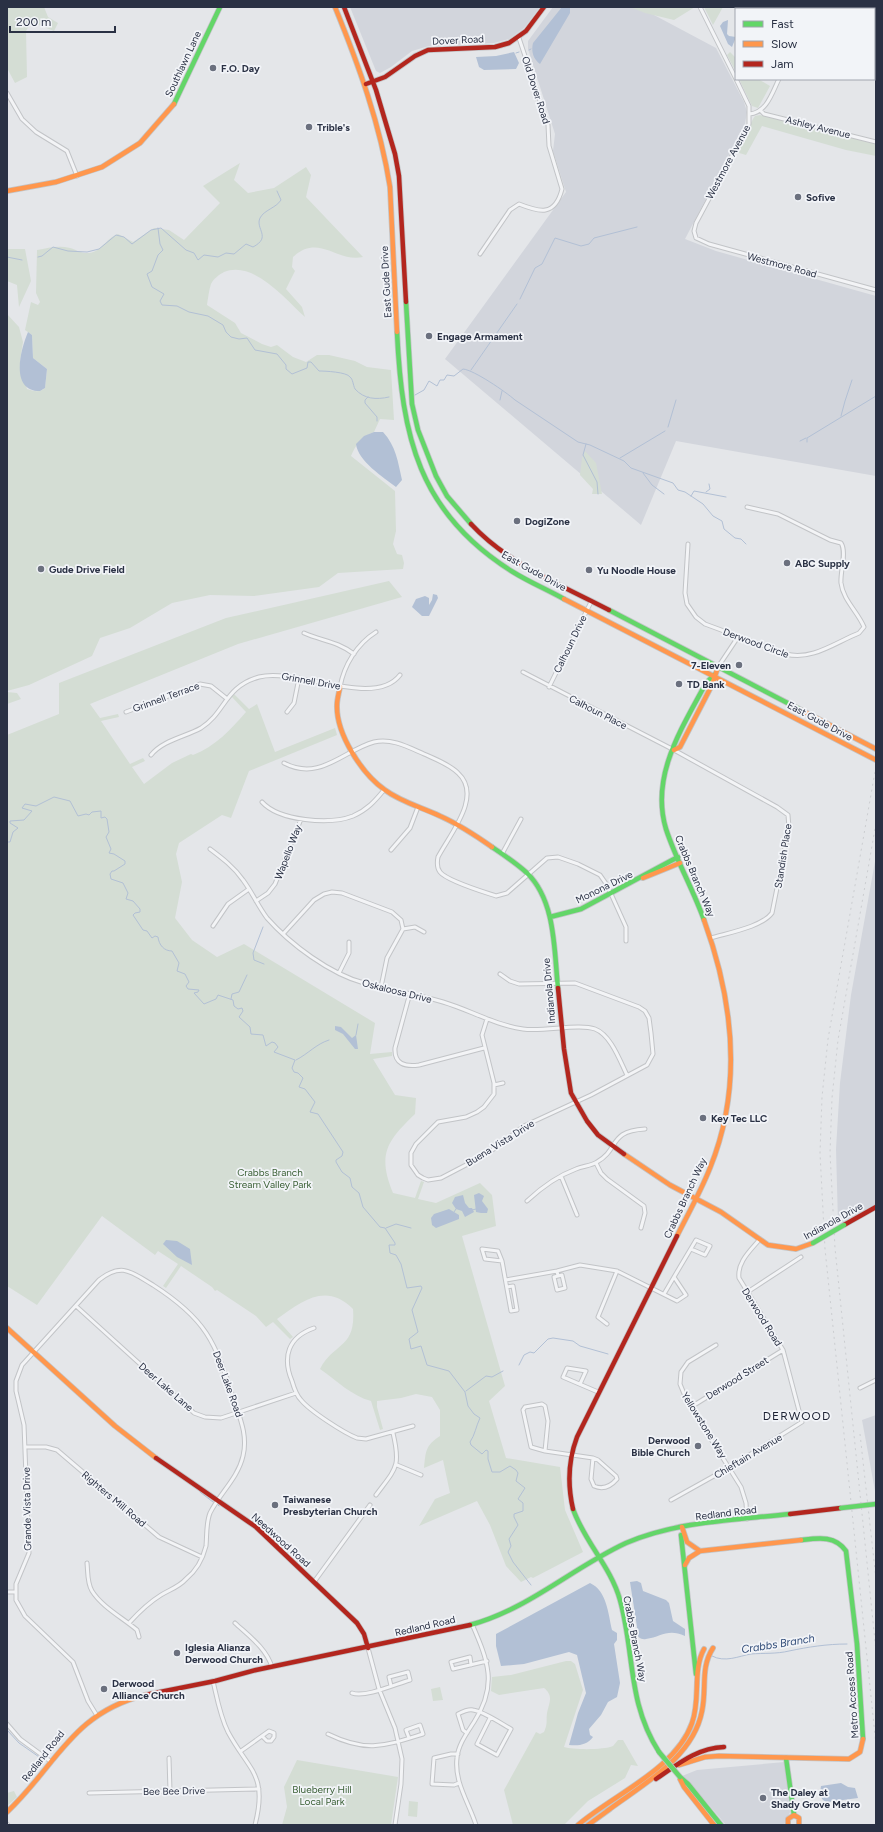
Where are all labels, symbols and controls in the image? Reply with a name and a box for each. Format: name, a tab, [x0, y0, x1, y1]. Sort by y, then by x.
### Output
scale bar	[10, 8, 115, 34]
legend	[735, 8, 875, 80]
text: 200 m	[16, 15, 51, 29]
text: Fast	[771, 17, 794, 31]
street label: Southlawn Lane	[162, 28, 204, 99]
street label: Dover Road	[432, 32, 484, 48]
text: Slow	[771, 37, 798, 51]
street label: Old Dover Road	[519, 55, 553, 126]
text: Jam	[771, 57, 794, 71]
place label: F.O. Day	[221, 62, 260, 75]
marker: F.O. Day	[208, 63, 218, 73]
street label: Ashley Avenue	[784, 113, 852, 141]
place label: Trible's	[317, 121, 350, 134]
marker: Trible's	[304, 122, 314, 132]
street label: Westmore Avenue	[703, 122, 753, 201]
place label: Sofive	[806, 191, 836, 204]
marker: Sofive	[793, 192, 803, 202]
street label: East Gude Drive	[378, 245, 394, 318]
street label: Westmore Road	[746, 249, 818, 281]
place label: Engage Armament	[437, 330, 523, 343]
marker: Engage Armament	[424, 331, 434, 341]
place label: DogiZone	[525, 515, 570, 528]
marker: DogiZone	[512, 516, 522, 526]
street label: East Gude Drive	[499, 548, 569, 594]
place label: ABC Supply	[795, 557, 850, 570]
marker: ABC Supply	[782, 558, 792, 568]
place label: Gude Drive Field	[49, 563, 125, 576]
marker: Gude Drive Field	[36, 564, 46, 574]
place label: Yu Noodle House	[597, 564, 676, 577]
marker: Yu Noodle House	[584, 565, 594, 575]
street label: Calhoun Drive	[550, 613, 590, 675]
street label: Derwood Circle	[721, 625, 791, 661]
place label: 7-Eleven	[691, 659, 731, 672]
marker: 7-Eleven	[734, 660, 744, 670]
street label: Grinnell Drive	[280, 669, 342, 693]
place label: TD Bank	[687, 678, 725, 691]
street label: Grinnell Terrace	[131, 679, 202, 715]
marker: TD Bank	[674, 679, 684, 689]
street label: Calhoun Place	[567, 692, 630, 732]
street label: East Gude Drive	[785, 698, 855, 744]
street label: Wapello Way	[272, 822, 305, 881]
street label: Standish Place	[771, 822, 795, 889]
street label: Crabbs Branch Way	[672, 833, 718, 920]
street label: Monona Drive	[573, 867, 635, 906]
street label: Indianola Drive	[540, 957, 558, 1024]
street label: Oskaloosa Drive	[361, 976, 434, 1006]
place label: Key Tec LLC	[711, 1112, 767, 1125]
marker: Key Tec LLC	[698, 1113, 708, 1123]
street label: Buena Vista Drive	[463, 1116, 537, 1169]
street label: Crabbs Branch Way	[661, 1155, 710, 1240]
park label: Crabbs Branch Stream Valley Park	[229, 1166, 312, 1191]
street label: Indianola Drive	[801, 1199, 865, 1243]
street label: Derwood Road	[739, 1285, 785, 1349]
street label: Deer Lake Road	[210, 1349, 246, 1419]
street label: Derwood Street	[703, 1353, 771, 1402]
street label: Deer Lake Lane	[136, 1360, 196, 1415]
street label: Yellowstone Way	[678, 1389, 730, 1461]
district label: DERWOOD	[763, 1409, 831, 1423]
street label: Chieftain Avenue	[712, 1430, 785, 1481]
place label: Derwood Bible Church	[631, 1434, 690, 1459]
marker: Derwood Bible Church	[693, 1441, 703, 1451]
street label: Grande Vista Drive	[20, 1466, 34, 1551]
street label: Righters Mill Road	[79, 1468, 149, 1530]
place label: Taiwanese Presbyterian Church	[283, 1493, 378, 1518]
marker: Taiwanese Presbyterian Church	[270, 1500, 280, 1510]
street label: Redland Road	[695, 1503, 758, 1523]
street label: Needwood Road	[249, 1510, 313, 1570]
street label: Crabbs Branch Way	[620, 1595, 650, 1684]
street label: Redland Road	[393, 1613, 457, 1639]
water label: Crabbs Branch	[740, 1632, 816, 1656]
place label: Iglesia Alianza Derwood Church	[185, 1641, 263, 1666]
marker: Iglesia Alianza Derwood Church	[172, 1648, 182, 1658]
street label: Metro Access Road	[842, 1651, 862, 1739]
place label: Derwood Alliance Church	[112, 1677, 185, 1702]
marker: Derwood Alliance Church	[99, 1684, 109, 1694]
street label: Redland Road	[19, 1728, 67, 1784]
park label: Blueberry Hill Local Park	[292, 1783, 352, 1808]
street label: Bee Bee Drive	[143, 1784, 206, 1798]
place label: The Daley at Shady Grove Metro	[771, 1786, 860, 1811]
marker: The Daley at Shady Grove Metro	[758, 1793, 768, 1803]

